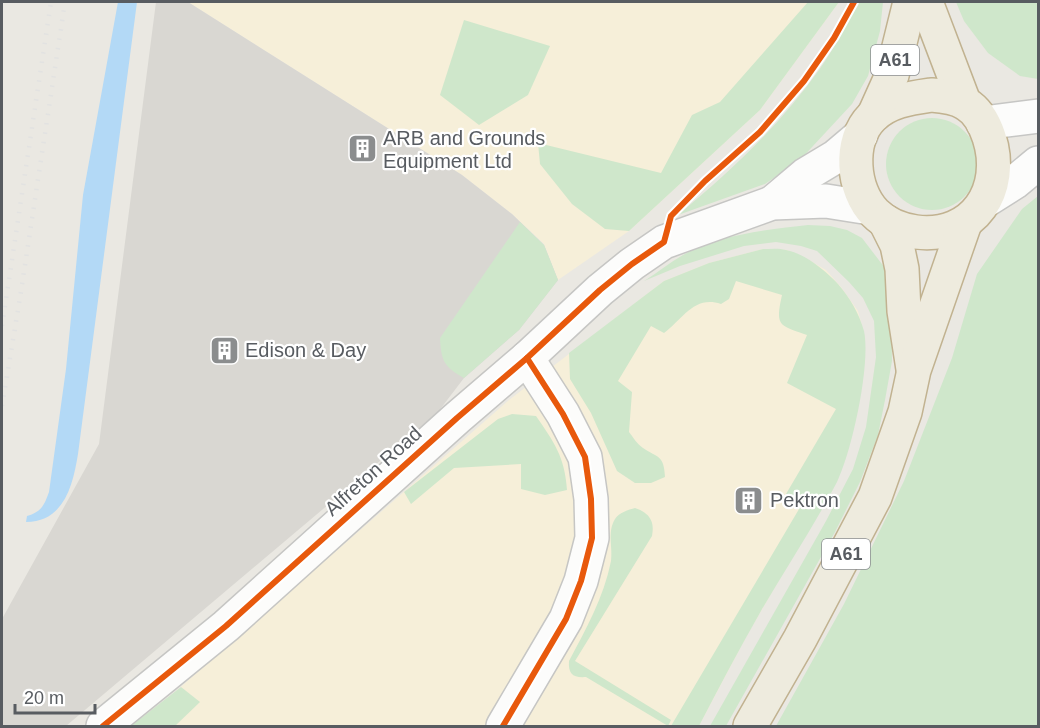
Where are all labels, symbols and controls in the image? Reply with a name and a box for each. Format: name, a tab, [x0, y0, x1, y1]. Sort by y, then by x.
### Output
road number: A61	[871, 45, 919, 75]
place label: ARB and Grounds Equipment Ltd	[383, 127, 545, 172]
building icon: ARB and Grounds Equipment Ltd	[346, 133, 378, 165]
building icon: Edison & Day	[208, 334, 240, 366]
place label: Edison & Day	[245, 339, 366, 361]
street label: Alfreton Road	[320, 422, 426, 520]
building icon: Pektron	[733, 484, 765, 516]
place label: Pektron	[770, 489, 839, 511]
road number: A61	[822, 539, 870, 569]
scale bar	[15, 677, 94, 715]
text: 20 m	[24, 688, 64, 708]

